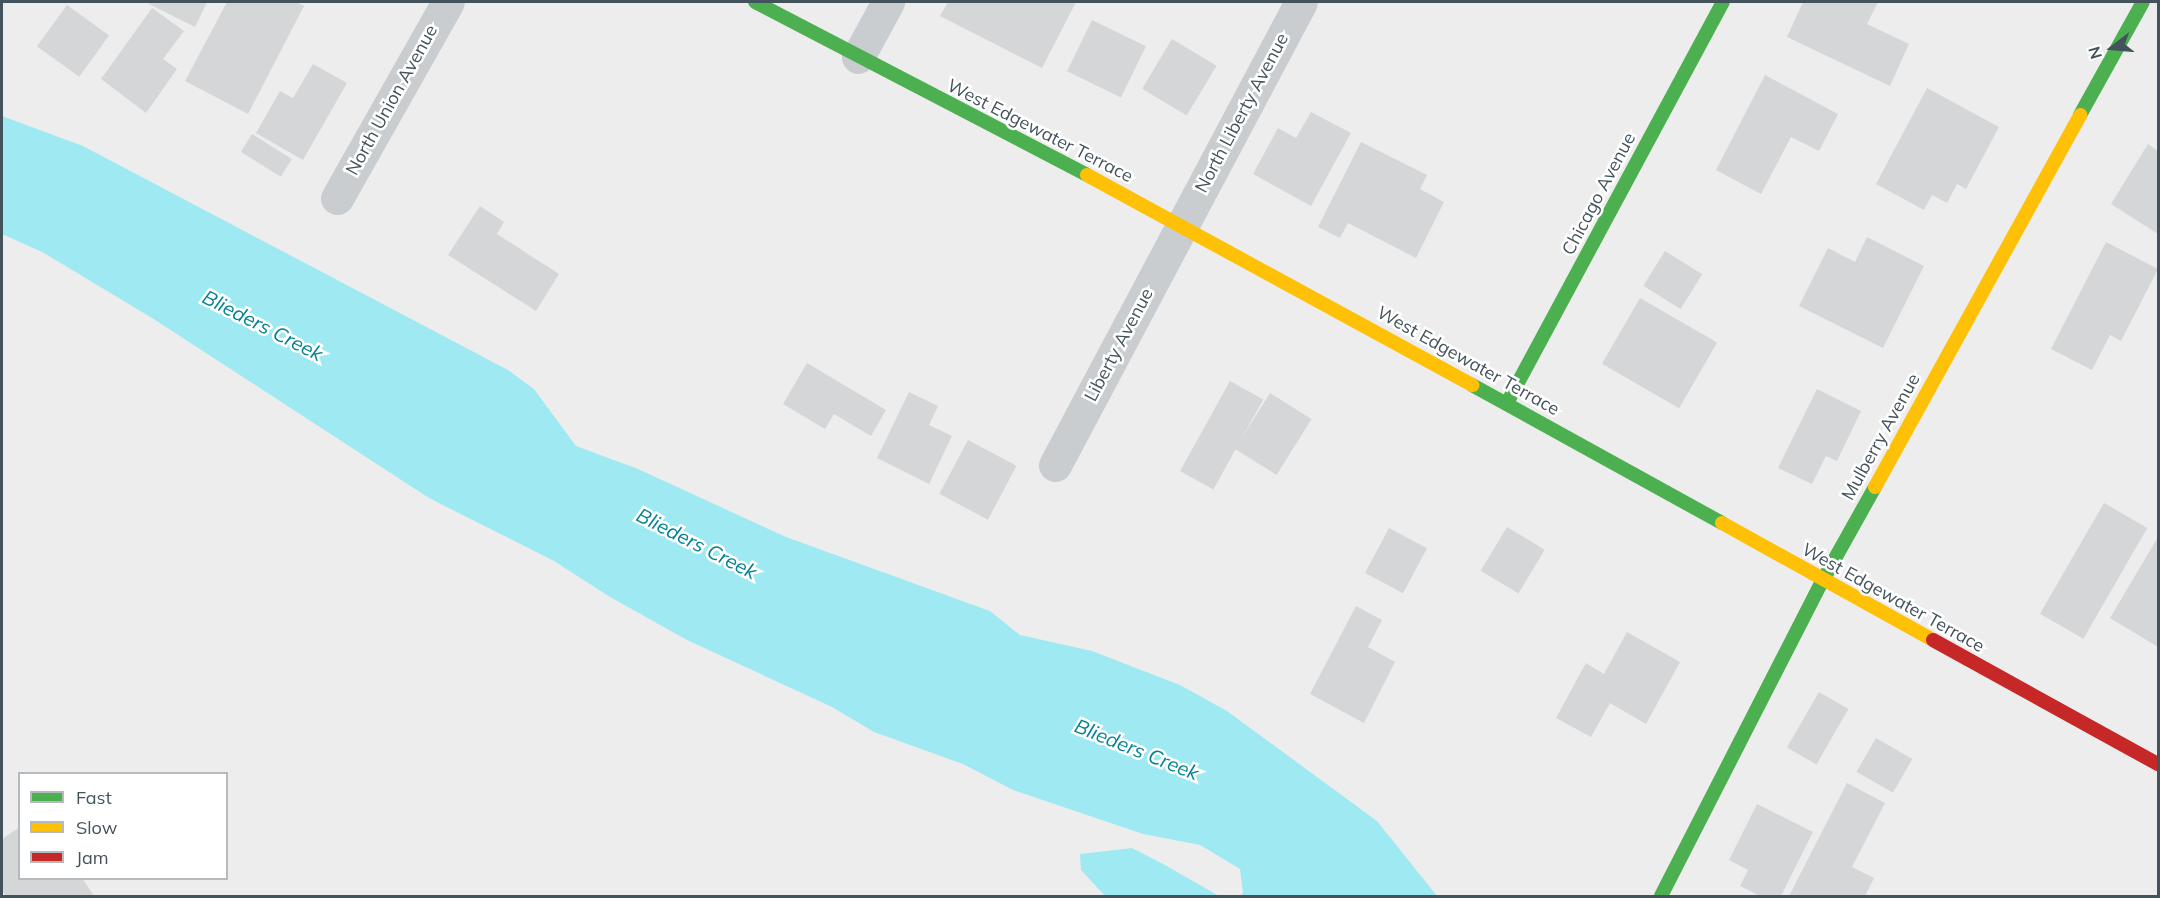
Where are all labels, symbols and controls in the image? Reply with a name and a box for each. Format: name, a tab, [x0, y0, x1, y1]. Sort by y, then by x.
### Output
north arrow	[2082, 18, 2142, 78]
street label: North Union Avenue	[342, 21, 442, 179]
street label: North Liberty Avenue	[1191, 30, 1293, 196]
text: N	[2083, 44, 2106, 62]
street label: West Edgewater Terrace	[944, 75, 1136, 187]
street label: Chicago Avenue	[1558, 129, 1640, 259]
water label: Blieders Creek	[199, 284, 327, 366]
street label: Liberty Avenue	[1080, 285, 1158, 405]
street label: West Edgewater Terrace	[1373, 302, 1563, 420]
street label: Mulberry Avenue	[1837, 370, 1925, 504]
water label: Blieders Creek	[633, 502, 761, 584]
street label: West Edgewater Terrace	[1798, 539, 1988, 657]
water label: Blieders Creek	[1071, 713, 1203, 785]
legend	[18, 772, 228, 880]
text: Fast	[76, 786, 112, 809]
text: Slow	[76, 816, 117, 839]
text: Jam	[76, 846, 109, 869]

